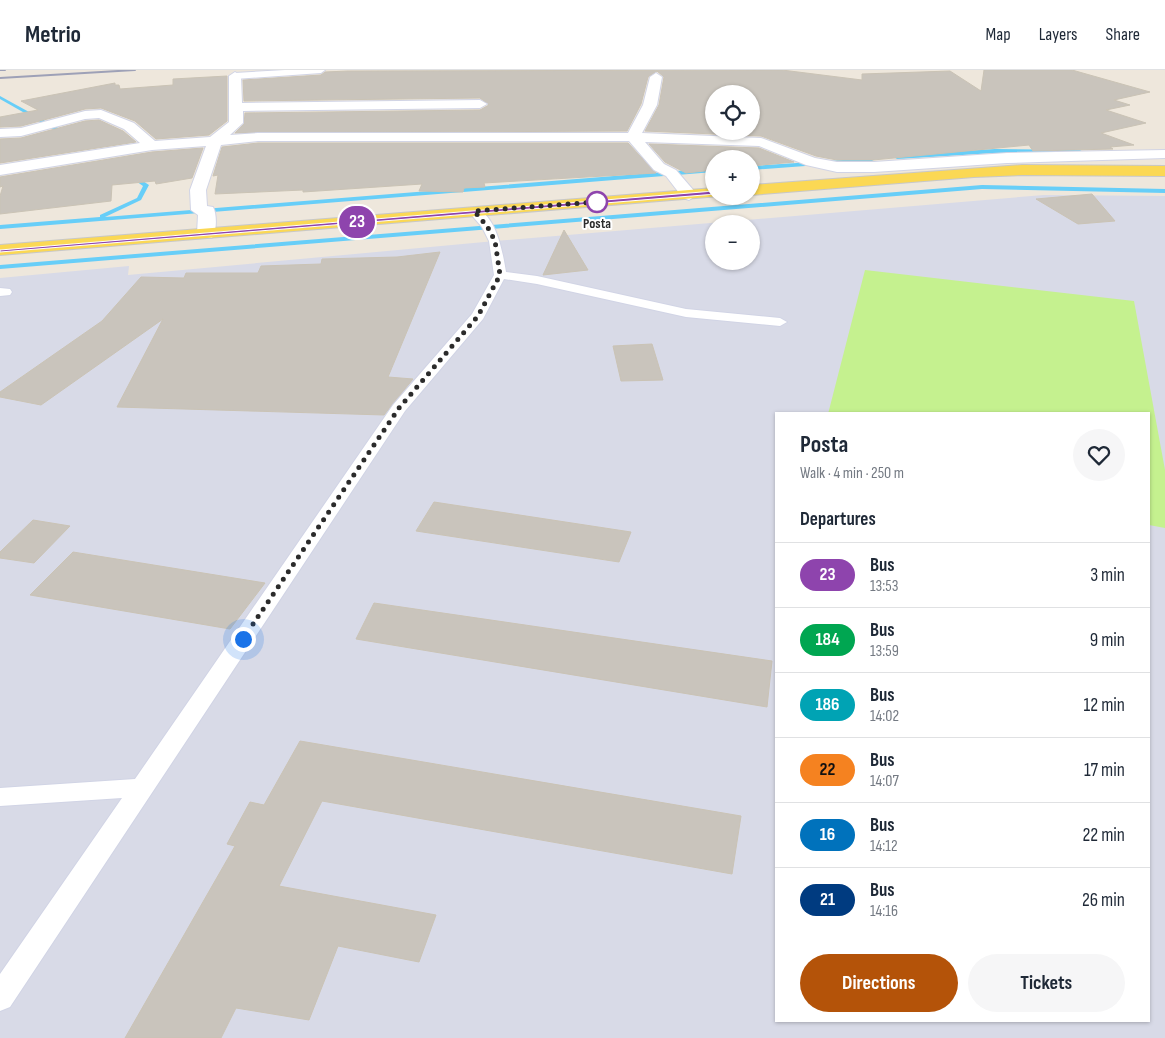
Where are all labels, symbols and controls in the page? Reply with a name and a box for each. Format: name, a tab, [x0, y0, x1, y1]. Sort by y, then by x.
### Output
text: Metrio	[25, 20, 81, 49]
text: Map	[986, 24, 1011, 45]
text: Layers	[1039, 24, 1078, 45]
text: Share	[1106, 24, 1140, 45]
map controls	[705, 85, 760, 270]
button: locate	[705, 85, 760, 140]
button: +	[705, 150, 760, 205]
marker: Posta	[586, 191, 608, 213]
line badge: 23	[334, 206, 380, 238]
text: 23	[349, 211, 365, 232]
place label: Posta	[583, 215, 611, 232]
button: −	[705, 215, 760, 270]
button: heart	[1073, 429, 1125, 481]
text: Posta	[800, 430, 848, 459]
text: Walk · 4 min · 250 m	[800, 464, 904, 483]
text: Departures	[800, 508, 876, 531]
text: Bus	[870, 554, 895, 577]
text: 23	[820, 564, 835, 585]
text: 3 min	[1090, 564, 1125, 587]
text: 13:53	[870, 577, 898, 596]
text: Bus	[870, 619, 895, 642]
your location	[231, 627, 256, 652]
text: 184	[815, 629, 840, 650]
text: 9 min	[1090, 629, 1125, 652]
text: 13:59	[870, 642, 899, 661]
text: Bus	[870, 684, 895, 707]
text: 186	[815, 694, 840, 715]
text: 12 min	[1083, 694, 1125, 717]
text: 14:02	[870, 707, 899, 726]
text: Bus	[870, 749, 895, 772]
text: 22	[820, 759, 835, 780]
text: 17 min	[1084, 759, 1125, 782]
text: 14:07	[870, 772, 899, 791]
text: Bus	[870, 814, 895, 837]
text: 16	[820, 824, 835, 845]
text: 22 min	[1082, 824, 1125, 847]
text: 14:12	[870, 837, 898, 856]
text: Bus	[870, 879, 895, 902]
text: 21	[820, 889, 835, 910]
text: 26 min	[1082, 889, 1125, 912]
text: 14:16	[870, 902, 898, 921]
button: Directions	[800, 954, 958, 1012]
button: Tickets	[968, 954, 1125, 1012]

